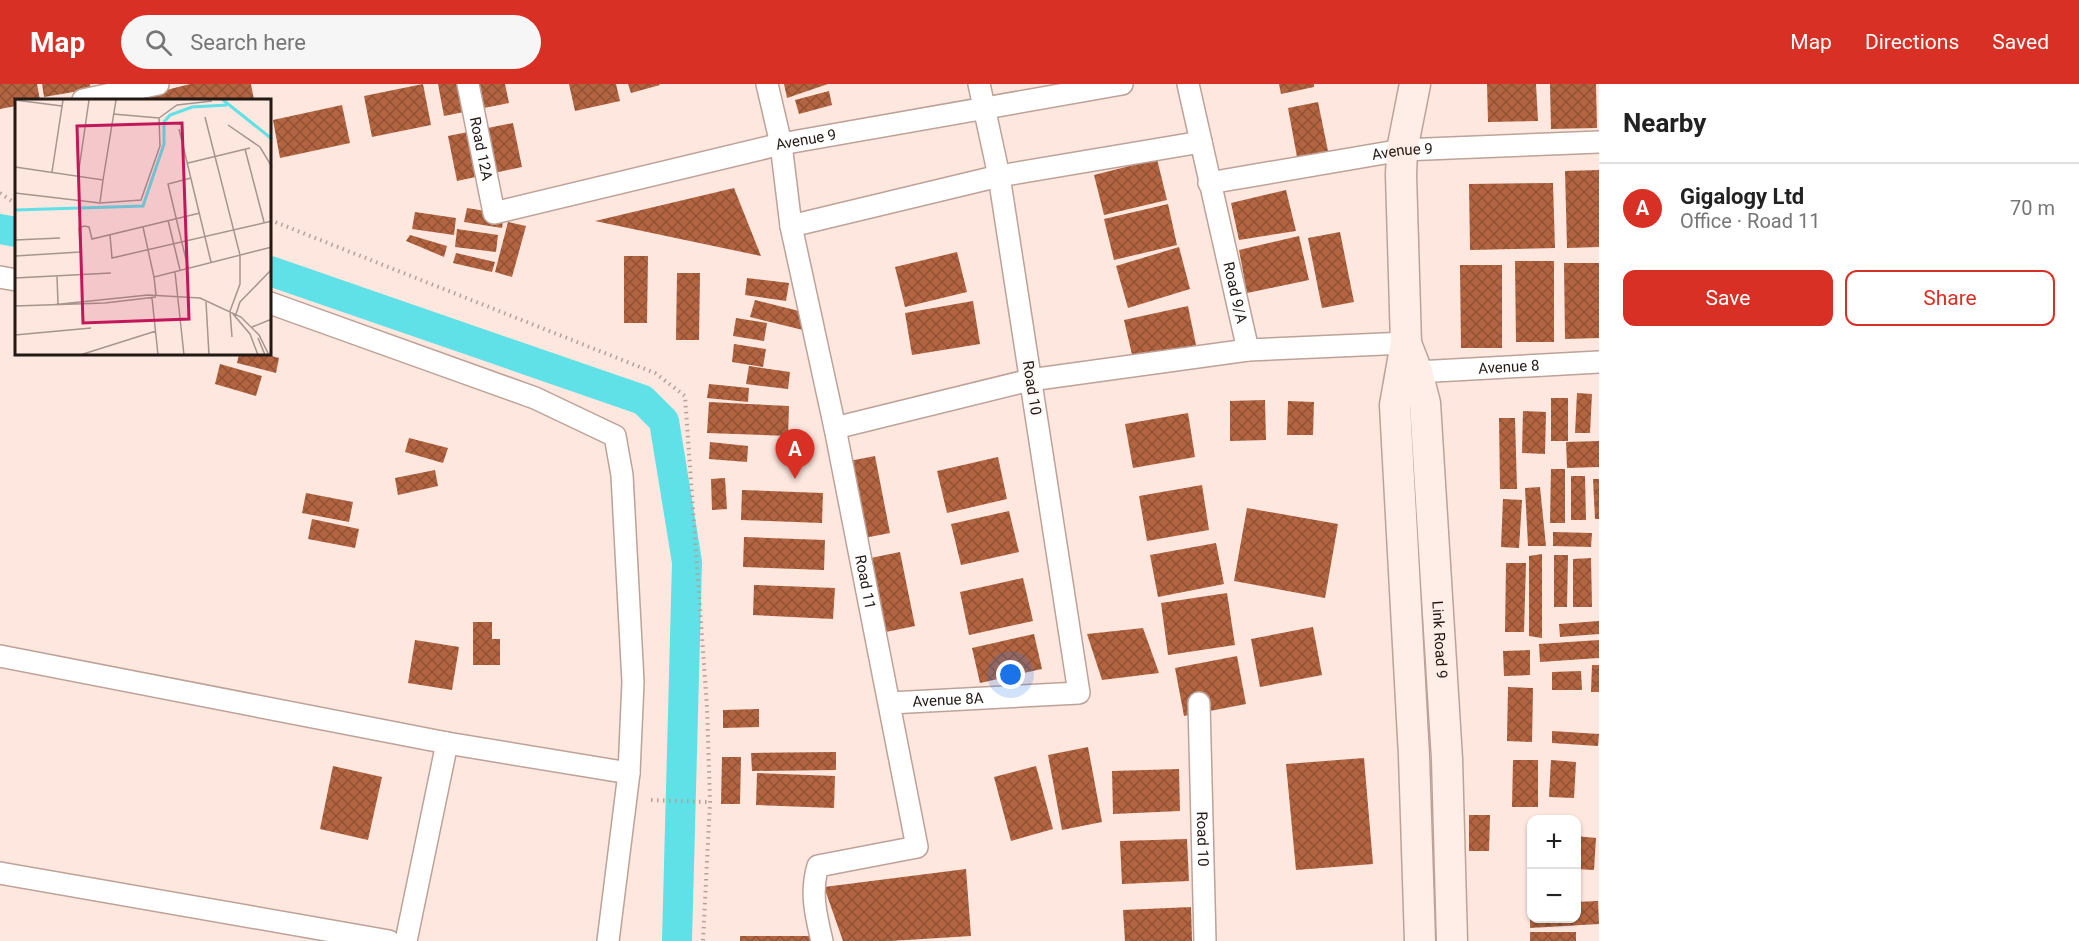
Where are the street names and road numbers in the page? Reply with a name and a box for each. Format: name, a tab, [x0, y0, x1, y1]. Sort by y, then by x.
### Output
street label: Road 12A	[466, 115, 496, 182]
street label: Avenue 9	[774, 125, 838, 154]
street label: Avenue 9	[1370, 140, 1433, 164]
street label: Road 9/A	[1219, 260, 1251, 325]
street label: Avenue 8	[1478, 356, 1540, 378]
street label: Road 10	[1019, 359, 1045, 417]
street label: Road 11	[851, 553, 879, 611]
street label: Link Road 9	[1428, 600, 1451, 679]
street label: Avenue 8A	[912, 689, 984, 711]
street label: Road 10	[1193, 811, 1212, 867]

